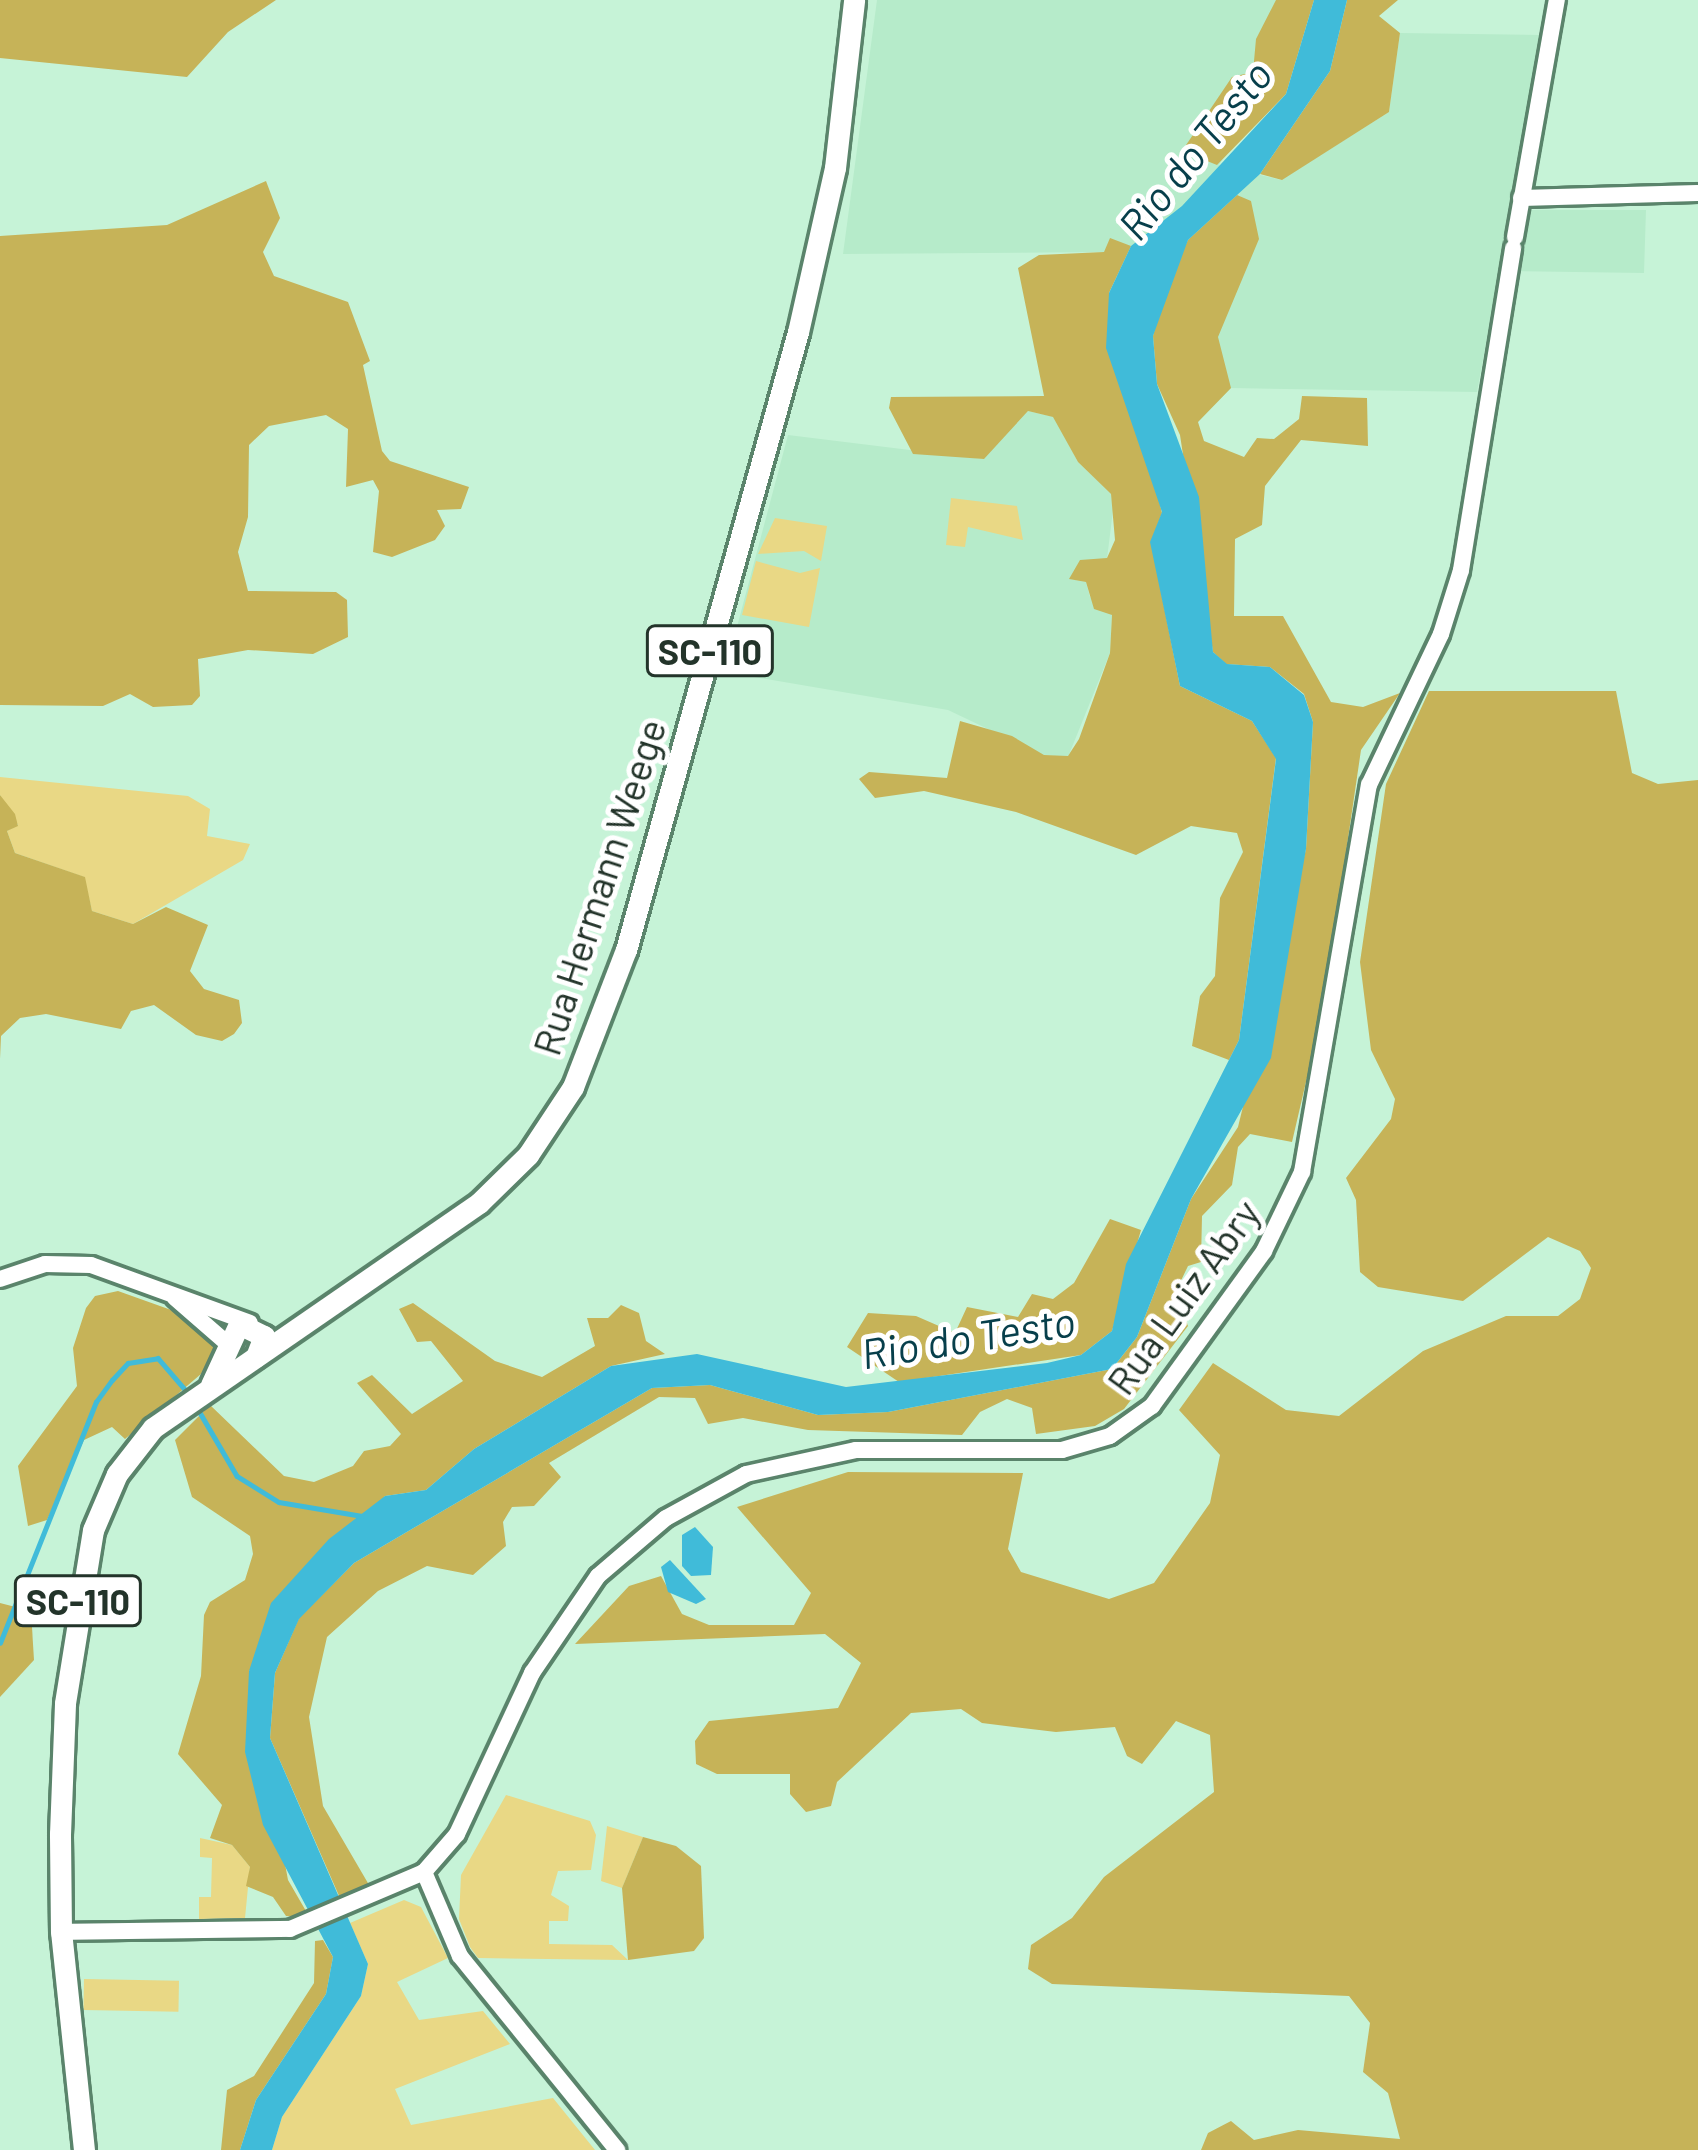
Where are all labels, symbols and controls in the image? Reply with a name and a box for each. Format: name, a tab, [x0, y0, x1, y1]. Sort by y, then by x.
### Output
water label: Rio do Testo	[1106, 49, 1282, 249]
road number: SC-110	[644, 621, 776, 681]
street label: Rua Hermann Weege	[523, 713, 675, 1061]
street label: Rua Luiz Abry	[1097, 1191, 1269, 1403]
water label: Rio do Testo	[857, 1294, 1079, 1378]
road number: SC-110	[12, 1571, 144, 1631]

